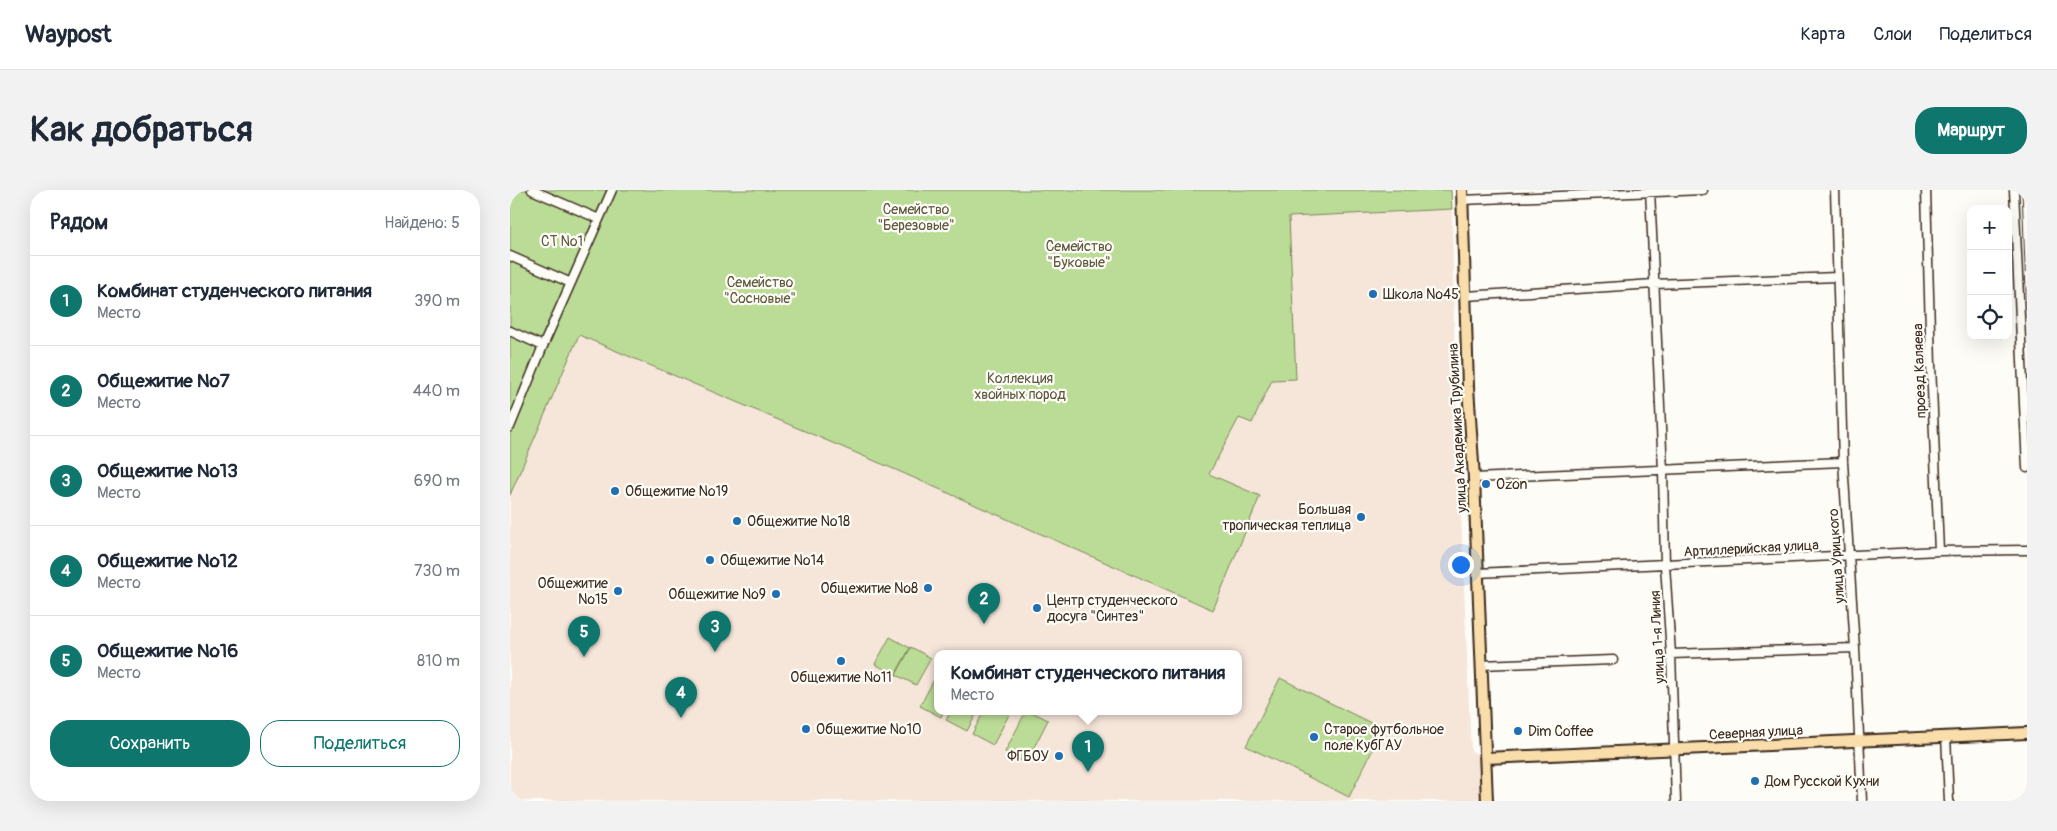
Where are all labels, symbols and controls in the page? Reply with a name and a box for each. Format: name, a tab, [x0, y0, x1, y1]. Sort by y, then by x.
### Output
text: Waypost	[25, 20, 112, 49]
text: Карта	[1801, 23, 1845, 46]
text: Слои	[1873, 23, 1911, 46]
text: Поделиться	[1939, 23, 2032, 46]
button: Маршрут	[1915, 107, 2027, 154]
text: Как добраться	[30, 108, 253, 152]
park label: Семейство "Березовые"	[877, 201, 955, 234]
map controls	[1967, 205, 2012, 340]
button: +	[1967, 205, 2012, 250]
text: Рядом	[50, 209, 108, 236]
text: Найдено: 5	[384, 213, 460, 233]
park label: СТ №1	[541, 233, 583, 250]
park label: Семейство "Буковые"	[1046, 238, 1113, 271]
button: −	[1967, 250, 2012, 295]
park label: Семейство "Сосновые"	[724, 274, 796, 307]
text: Комбинат студенческого питания	[97, 279, 372, 303]
place label: Школа №45	[1383, 286, 1459, 303]
marker: Школа №45	[1367, 288, 1379, 300]
text: 1	[63, 291, 69, 311]
text: 390 m	[414, 291, 460, 311]
button: locate	[1967, 295, 2012, 340]
text: Место	[97, 303, 141, 323]
street label: проезд Каляева	[1909, 323, 1930, 419]
street label: улица Академика Трубилина	[1445, 343, 1470, 514]
text: Общежитие №7	[97, 369, 230, 393]
park label: Коллекция хвойных пород	[974, 370, 1066, 403]
text: 2	[62, 381, 70, 401]
text: 440 m	[413, 381, 460, 401]
text: Место	[97, 393, 141, 413]
text: Общежитие №13	[97, 459, 238, 483]
text: 3	[62, 471, 70, 491]
text: 690 m	[414, 471, 460, 491]
place label: Ozon	[1496, 476, 1528, 493]
marker: Ozon	[1480, 478, 1492, 490]
text: Место	[97, 483, 141, 503]
place label: Общежитие №19	[625, 483, 728, 500]
marker: Общежитие №19	[609, 485, 621, 497]
place label: Большая тропическая теплица	[1222, 501, 1351, 534]
street label: улица Урицкого	[1825, 508, 1848, 605]
marker: Большая тропическая теплица	[1355, 511, 1367, 523]
place label: Общежитие №18	[747, 513, 850, 530]
marker: Общежитие №18	[731, 515, 743, 527]
street label: Артиллерийская улица	[1683, 536, 1819, 561]
text: Общежитие №12	[97, 549, 238, 573]
place label: Общежитие №14	[720, 552, 824, 569]
your location	[1448, 552, 1474, 578]
marker: Общежитие №14	[704, 554, 716, 566]
text: 4	[61, 561, 71, 581]
text: 730 m	[414, 561, 460, 581]
text: Место	[97, 573, 141, 593]
place label: Общежитие №15	[538, 575, 608, 608]
place label: Общежитие №8	[820, 580, 918, 597]
marker: Общежитие №8	[922, 582, 934, 594]
pin: 2	[968, 583, 1000, 624]
marker: Общежитие №15	[612, 585, 624, 597]
place label: Общежитие №9	[668, 586, 766, 603]
marker: Общежитие №9	[770, 588, 782, 600]
street label: улица 1-я Линия	[1647, 590, 1668, 685]
place label: Центр студенческого досуга "Синтез"	[1047, 592, 1178, 625]
marker: Центр студенческого досуга "Синтез"	[1031, 602, 1043, 614]
pin: 3	[699, 611, 731, 652]
pin: 5	[568, 616, 600, 657]
text: Общежитие №16	[97, 639, 238, 663]
popup	[934, 650, 1242, 715]
text: 5	[62, 651, 70, 671]
text: 810 m	[417, 651, 460, 671]
marker: Общежитие №11	[835, 655, 847, 667]
text: Комбинат студенческого питания	[951, 661, 1225, 685]
text: Место	[97, 663, 141, 683]
place label: Общежитие №11	[790, 669, 892, 686]
pin: 4	[665, 677, 697, 718]
text: Место	[951, 685, 994, 705]
button: Сохранить	[50, 720, 250, 767]
button: Поделиться	[260, 720, 460, 767]
place label: Общежитие №10	[816, 721, 922, 738]
place label: Старое футбольное поле КубГАУ	[1324, 721, 1444, 754]
street label: Северная улица	[1709, 722, 1803, 743]
marker: Общежитие №10	[800, 723, 812, 735]
place label: Dim Coffee	[1528, 723, 1594, 740]
marker: Dim Coffee	[1512, 725, 1524, 737]
pin: 1	[1072, 731, 1104, 772]
marker: Старое футбольное поле КубГАУ	[1308, 731, 1320, 743]
place label: ФГБОУ	[1007, 748, 1050, 765]
marker: ФГБОУ	[1053, 750, 1065, 762]
place label: Дом Русской Кухни	[1764, 773, 1879, 790]
marker: Дом Русской Кухни	[1749, 775, 1761, 787]

